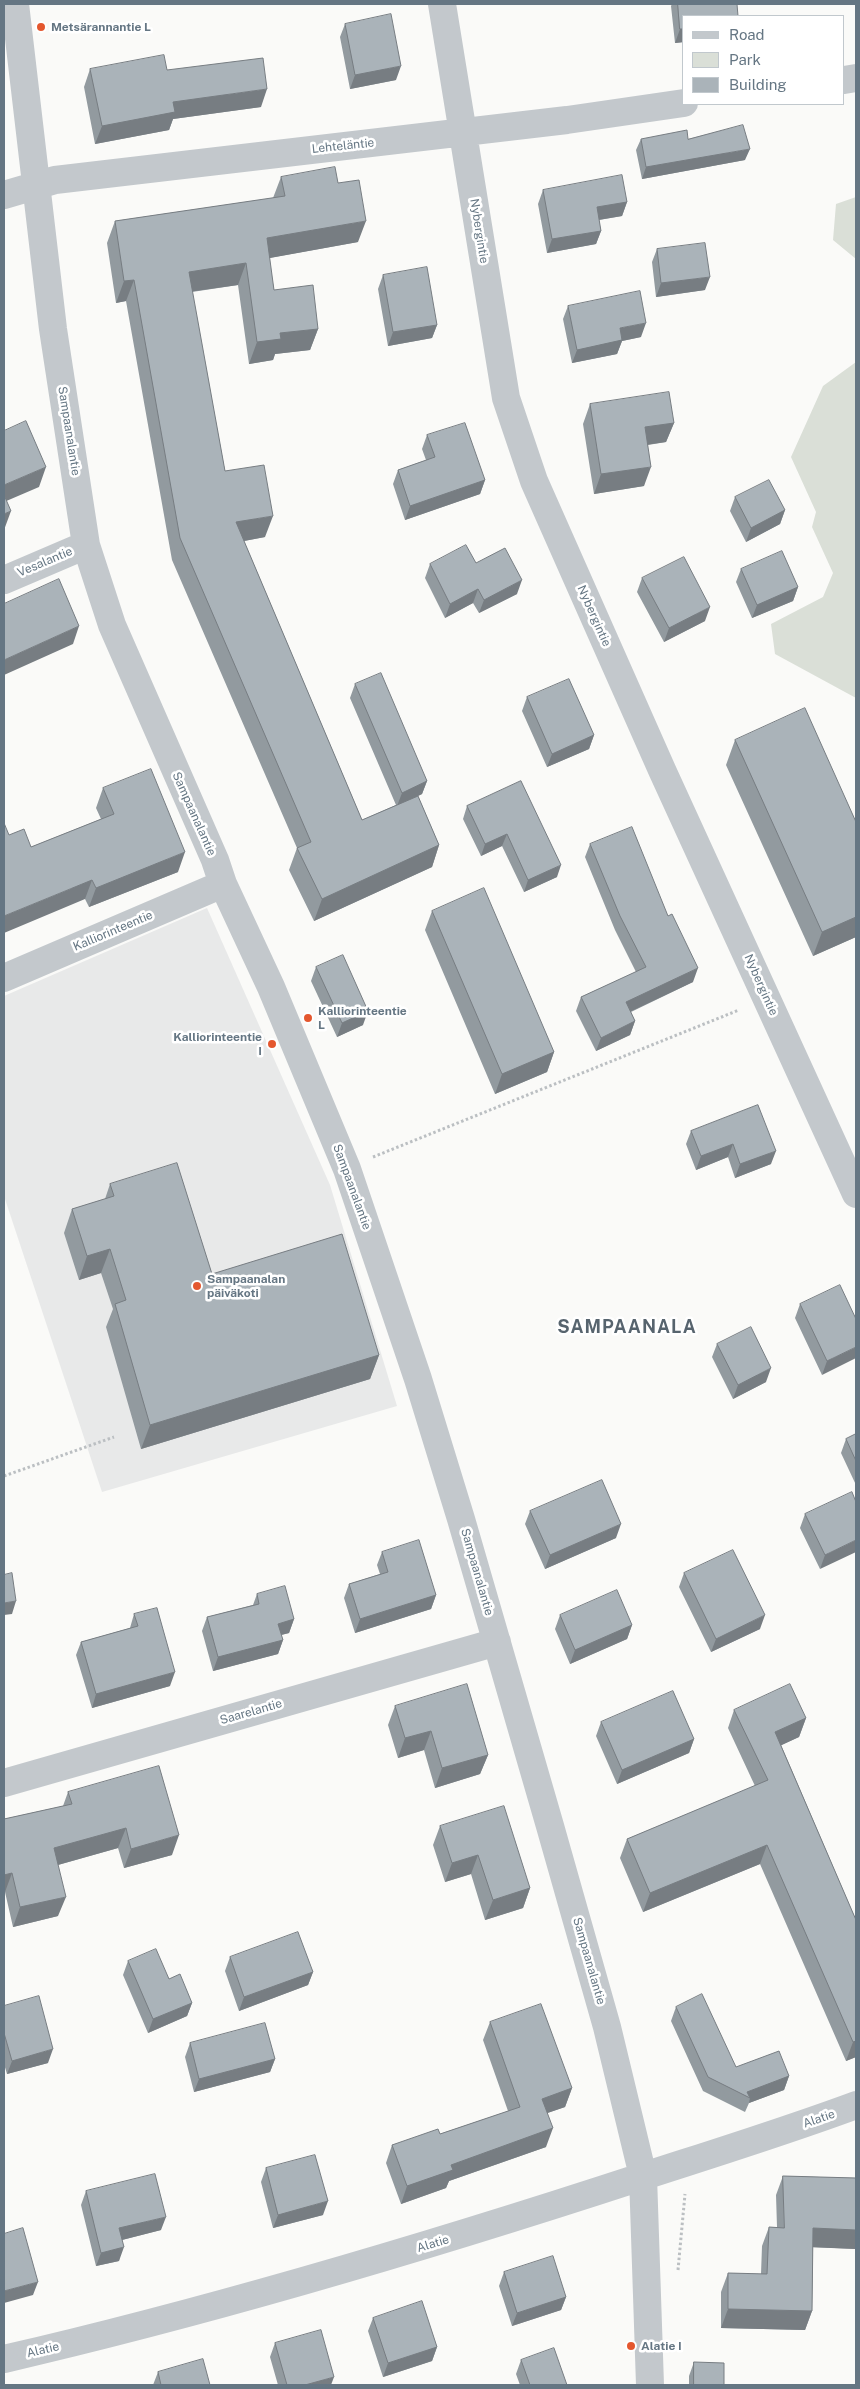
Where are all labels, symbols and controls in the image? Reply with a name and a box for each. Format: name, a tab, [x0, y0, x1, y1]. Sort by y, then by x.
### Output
legend	[682, 15, 845, 105]
place label: Metsärannantie L	[51, 20, 151, 34]
marker: Metsärannantie L	[35, 21, 47, 33]
text: Road	[729, 26, 765, 43]
text: Park	[729, 51, 761, 68]
text: Building	[729, 76, 787, 93]
street label: Lehteläntie	[311, 136, 375, 156]
street label: Nybergintie	[467, 198, 491, 264]
street label: Sampaanalantie	[55, 385, 83, 477]
street label: Vesalantie	[15, 544, 75, 580]
street label: Nybergintie	[574, 583, 614, 649]
street label: Sampaanalantie	[169, 770, 219, 858]
street label: Kalliorinteentie	[71, 908, 155, 954]
street label: Nybergintie	[741, 952, 781, 1018]
place label: Kalliorinteentie L	[318, 1004, 407, 1032]
marker: Kalliorinteentie L	[302, 1012, 314, 1024]
place label: Kalliorinteentie I	[173, 1030, 262, 1058]
marker: Kalliorinteentie I	[266, 1038, 278, 1050]
street label: Sampaanalantie	[330, 1142, 374, 1232]
place label: Sampaanalan päiväkoti	[207, 1272, 285, 1300]
marker: Sampaanalan päiväkoti	[191, 1280, 203, 1292]
district label: SAMPAANALA	[556, 1316, 698, 1338]
street label: Sampaanalantie	[458, 1527, 496, 1617]
street label: Saarelantie	[218, 1696, 284, 1728]
street label: Sampaanalantie	[570, 1916, 608, 2006]
street label: Alatie	[801, 2107, 837, 2131]
street label: Alatie	[415, 2232, 451, 2256]
street label: Alatie	[25, 2339, 61, 2361]
place label: Alatie I	[641, 2339, 682, 2353]
marker: Alatie I	[625, 2340, 637, 2352]

